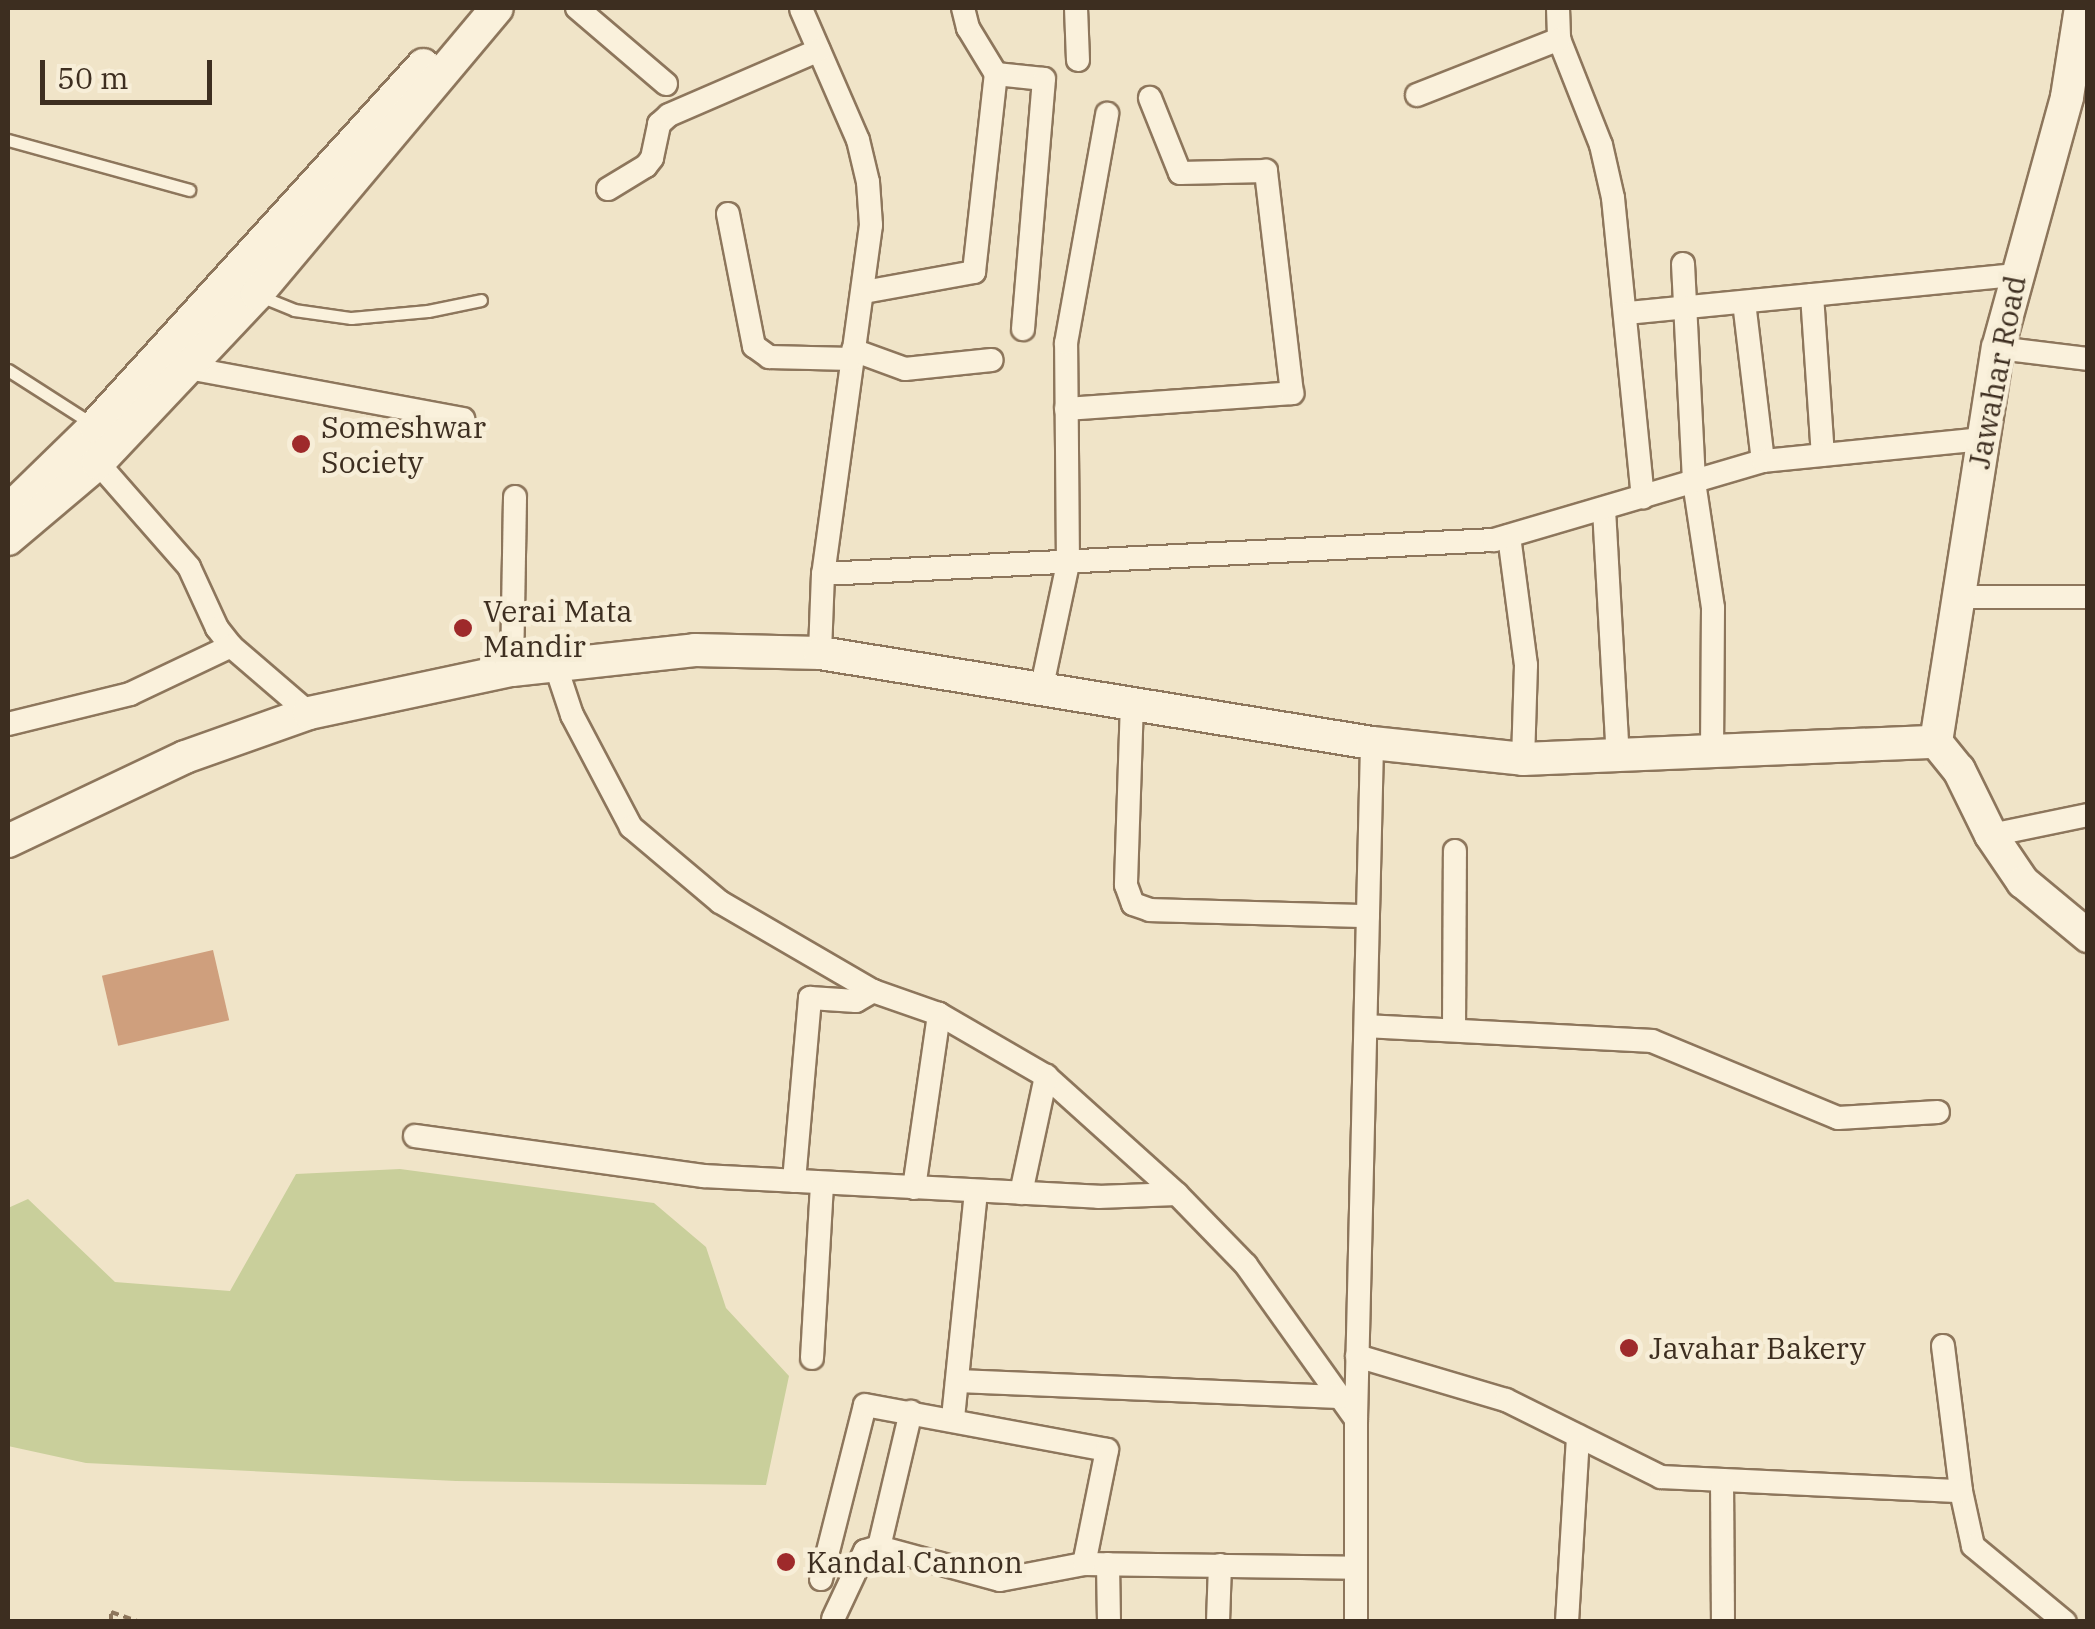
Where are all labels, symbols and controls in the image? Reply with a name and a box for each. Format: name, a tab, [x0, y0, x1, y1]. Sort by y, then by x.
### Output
scale bar	[45, 40, 218, 102]
text: 50 m	[57, 58, 129, 97]
street label: Jawahar Road	[1961, 272, 2033, 472]
place label: Someshwar Society	[321, 409, 486, 480]
marker: Someshwar Society	[290, 433, 312, 455]
place label: Verai Mata Mandir	[483, 593, 633, 664]
marker: Verai Mata Mandir	[452, 617, 474, 639]
place label: Javahar Bakery	[1649, 1330, 1866, 1366]
marker: Javahar Bakery	[1618, 1337, 1640, 1359]
place label: Kandal Cannon	[806, 1544, 1023, 1580]
marker: Kandal Cannon	[775, 1551, 797, 1573]

